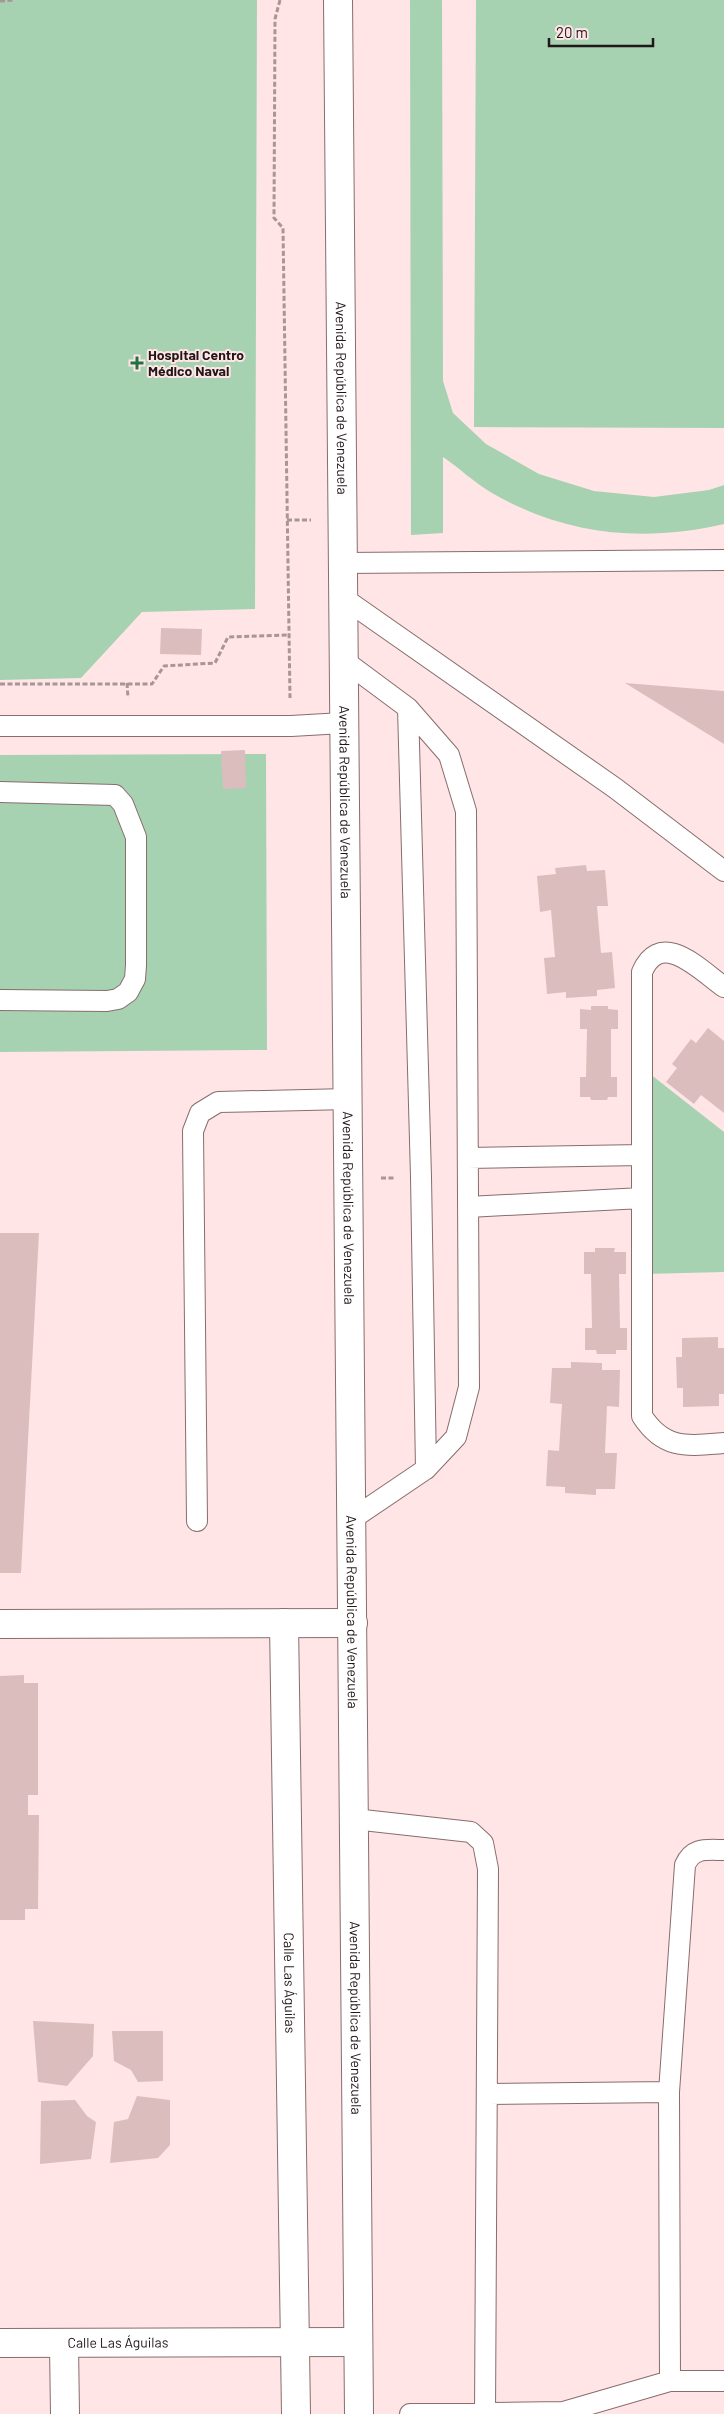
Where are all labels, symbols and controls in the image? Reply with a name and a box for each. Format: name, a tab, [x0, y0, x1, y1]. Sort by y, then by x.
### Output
scale bar	[549, 15, 653, 47]
text: 20 m	[556, 23, 588, 41]
street label: Avenida República de Venezuela	[333, 301, 351, 495]
place label: Hospital Centro Médico Naval	[148, 346, 244, 379]
marker: Hospital Centro Médico Naval	[130, 356, 144, 370]
street label: Avenida República de Venezuela	[336, 705, 355, 899]
street label: Avenida República de Venezuela	[340, 1111, 358, 1305]
street label: Avenida República de Venezuela	[343, 1515, 362, 1709]
street label: Avenida República de Venezuela	[347, 1921, 365, 2115]
street label: Calle Las Águilas	[281, 1932, 299, 2034]
street label: Calle Las Águilas	[68, 2334, 169, 2351]

